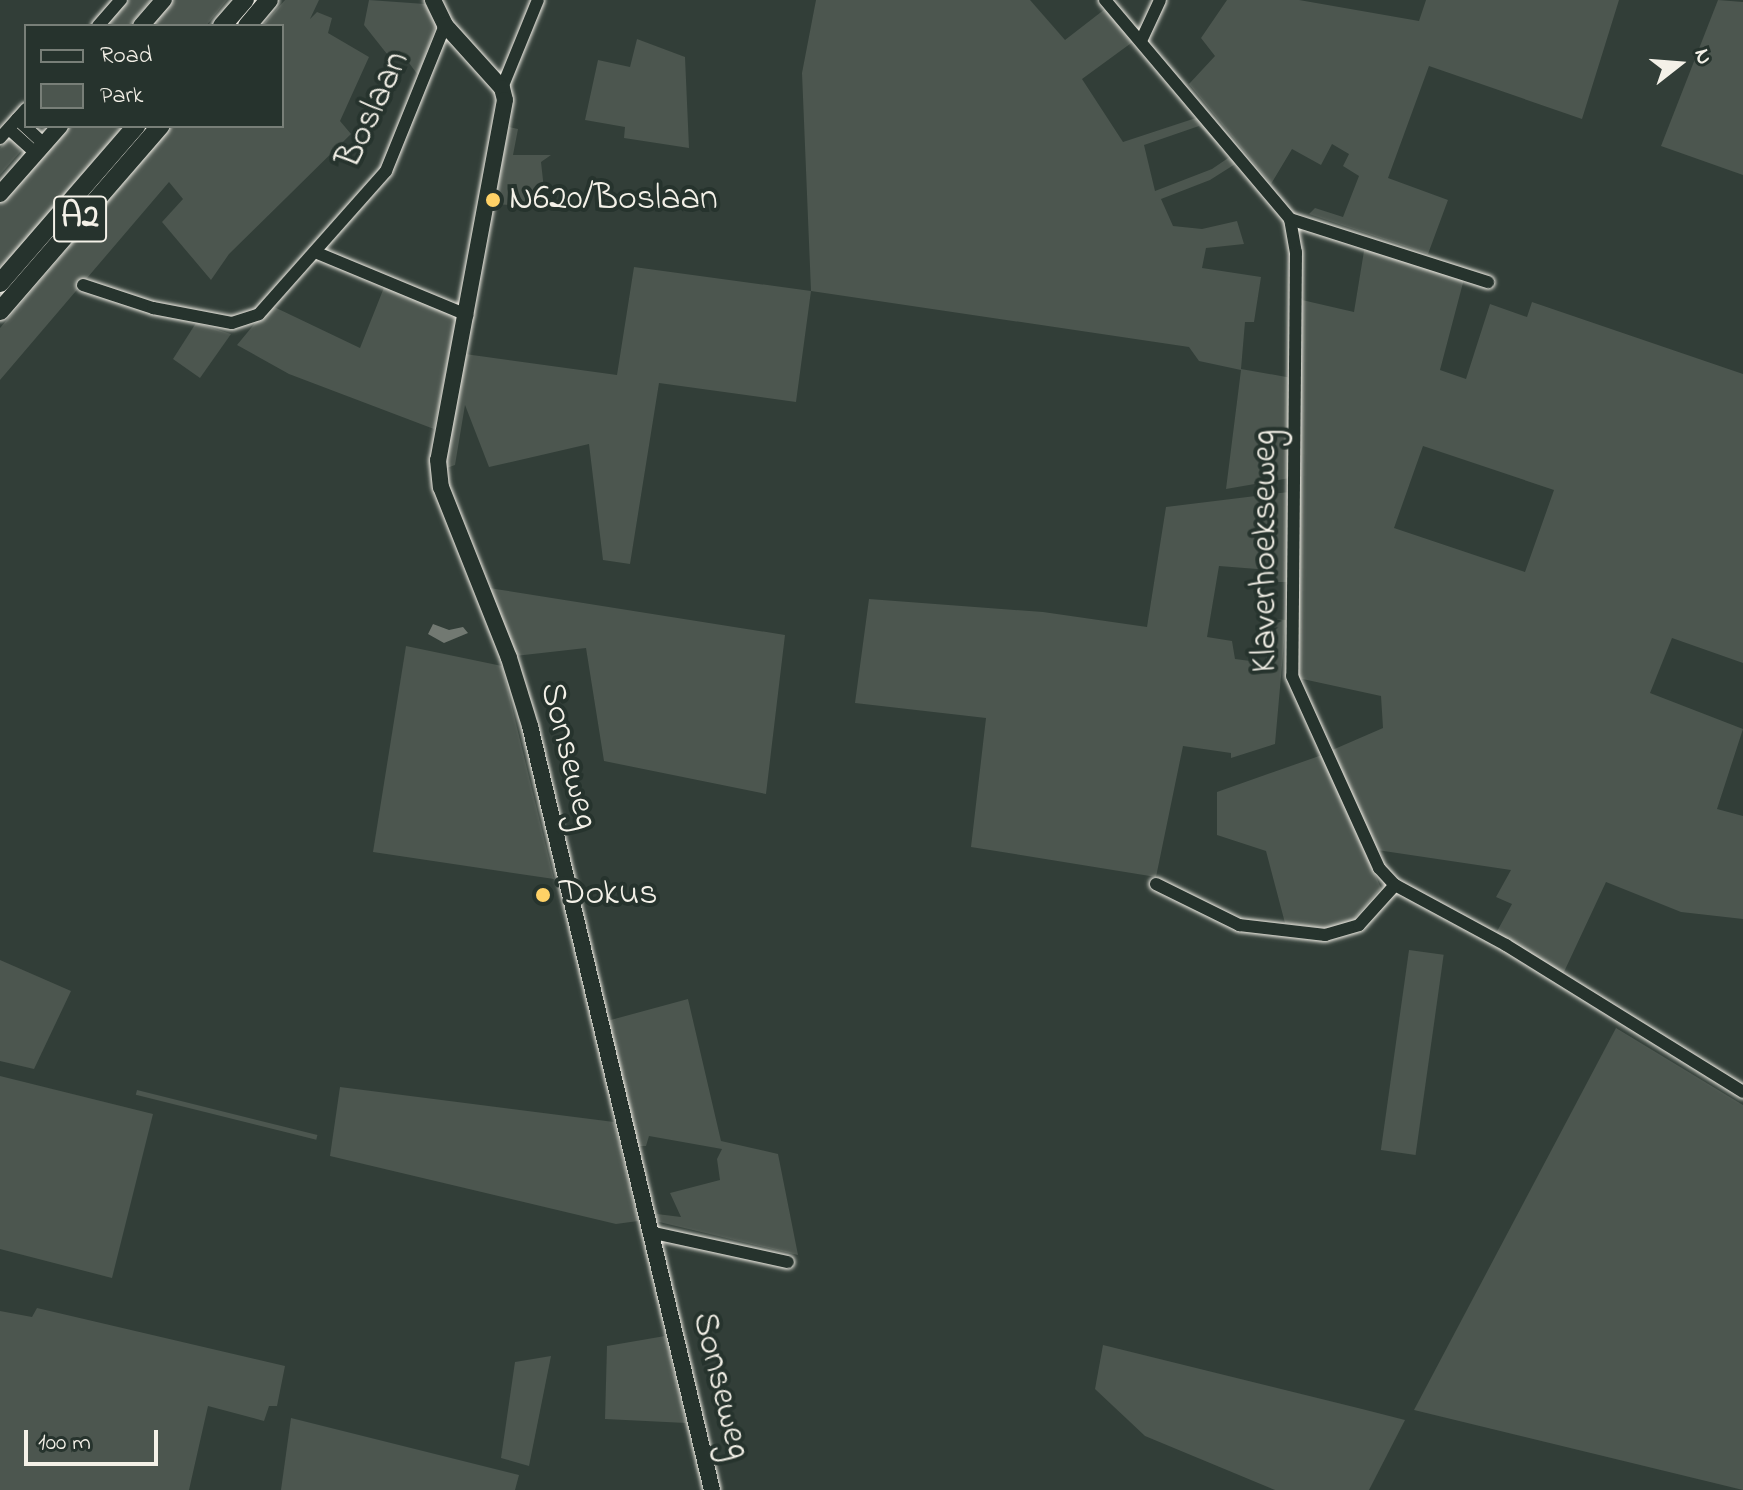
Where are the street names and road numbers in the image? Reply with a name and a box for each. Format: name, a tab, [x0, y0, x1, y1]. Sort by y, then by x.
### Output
street label: Boslaan	[328, 45, 420, 175]
road number: A2	[52, 189, 108, 249]
street label: Klaverhoekseweg	[1244, 429, 1288, 673]
street label: Sonseweg	[529, 678, 607, 834]
street label: Sonseweg	[681, 1308, 759, 1464]

